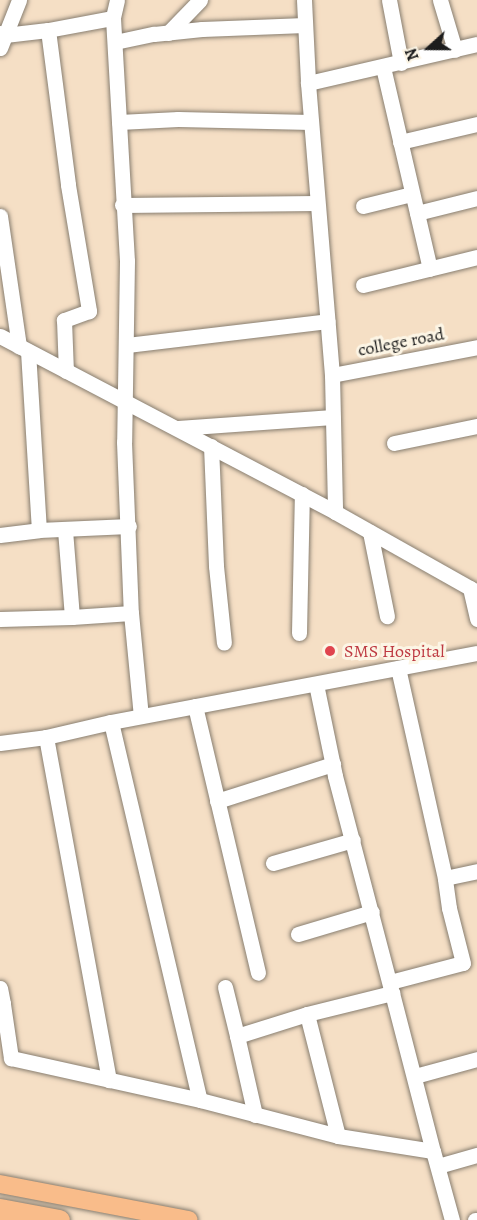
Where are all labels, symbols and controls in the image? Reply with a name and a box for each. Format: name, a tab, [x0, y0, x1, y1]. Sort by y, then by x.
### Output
north arrow	[399, 18, 459, 78]
text: N	[400, 45, 425, 64]
street label: college road	[356, 323, 446, 361]
place label: SMS Hospital	[344, 640, 445, 662]
marker: SMS Hospital	[321, 642, 339, 660]

